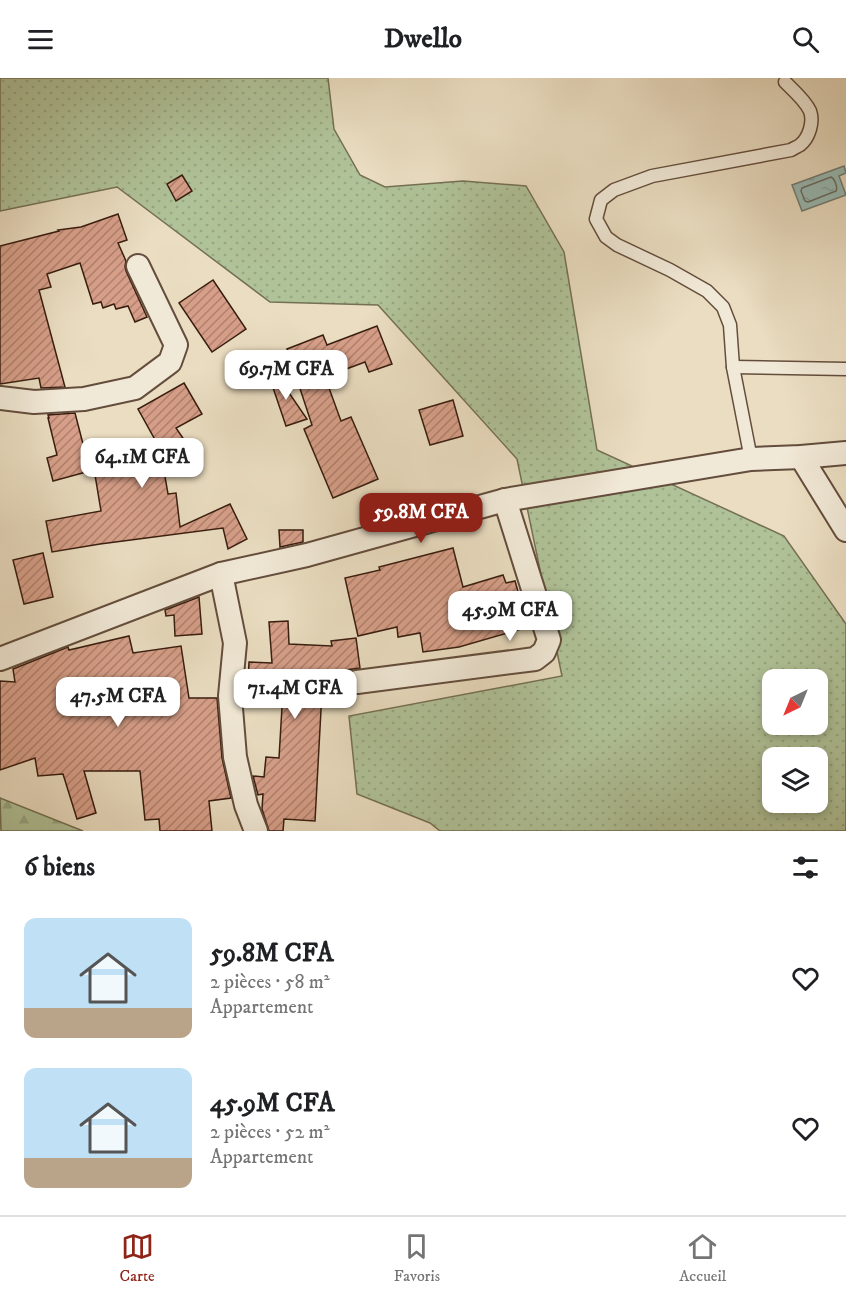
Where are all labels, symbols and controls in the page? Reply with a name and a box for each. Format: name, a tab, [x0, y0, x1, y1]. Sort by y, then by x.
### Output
text: Dwello	[384, 22, 462, 56]
icon: menu	[24, 23, 57, 56]
icon: search	[789, 23, 822, 56]
pin: 69.7M CFA	[217, 350, 355, 401]
text: 69.7M CFA	[239, 357, 333, 382]
pin: 64.1M CFA	[73, 438, 211, 489]
text: 64.1M CFA	[95, 445, 189, 470]
pin: 59.8M CFA	[352, 493, 490, 544]
text: 59.8M CFA	[374, 500, 468, 525]
pin: 45.9M CFA	[441, 591, 579, 642]
text: 45.9M CFA	[462, 598, 558, 623]
pin: 71.4M CFA	[226, 669, 364, 720]
north arrow	[762, 669, 828, 735]
map controls	[762, 669, 828, 813]
text: 71.4M CFA	[248, 676, 342, 701]
pin: 47.5M CFA	[49, 677, 187, 728]
text: 47.5M CFA	[70, 684, 166, 709]
button: layers	[762, 747, 828, 813]
text: 6 biens	[24, 851, 95, 884]
icon: filters	[789, 851, 822, 884]
text: 59.8M CFA	[210, 937, 333, 970]
icon: home	[72, 942, 144, 1014]
icon: heart	[789, 962, 822, 995]
text: 2 pièces · 58 m²	[210, 970, 330, 995]
text: Appartement	[210, 995, 313, 1020]
text: 45.9M CFA	[210, 1087, 334, 1120]
icon: home	[72, 1092, 144, 1164]
icon: heart	[789, 1112, 822, 1145]
text: 2 pièces · 52 m²	[210, 1120, 330, 1145]
text: Appartement	[210, 1145, 313, 1170]
tab: Carte	[120, 1230, 155, 1286]
tab: Favoris	[394, 1230, 440, 1286]
tab: Accueil	[679, 1230, 726, 1286]

